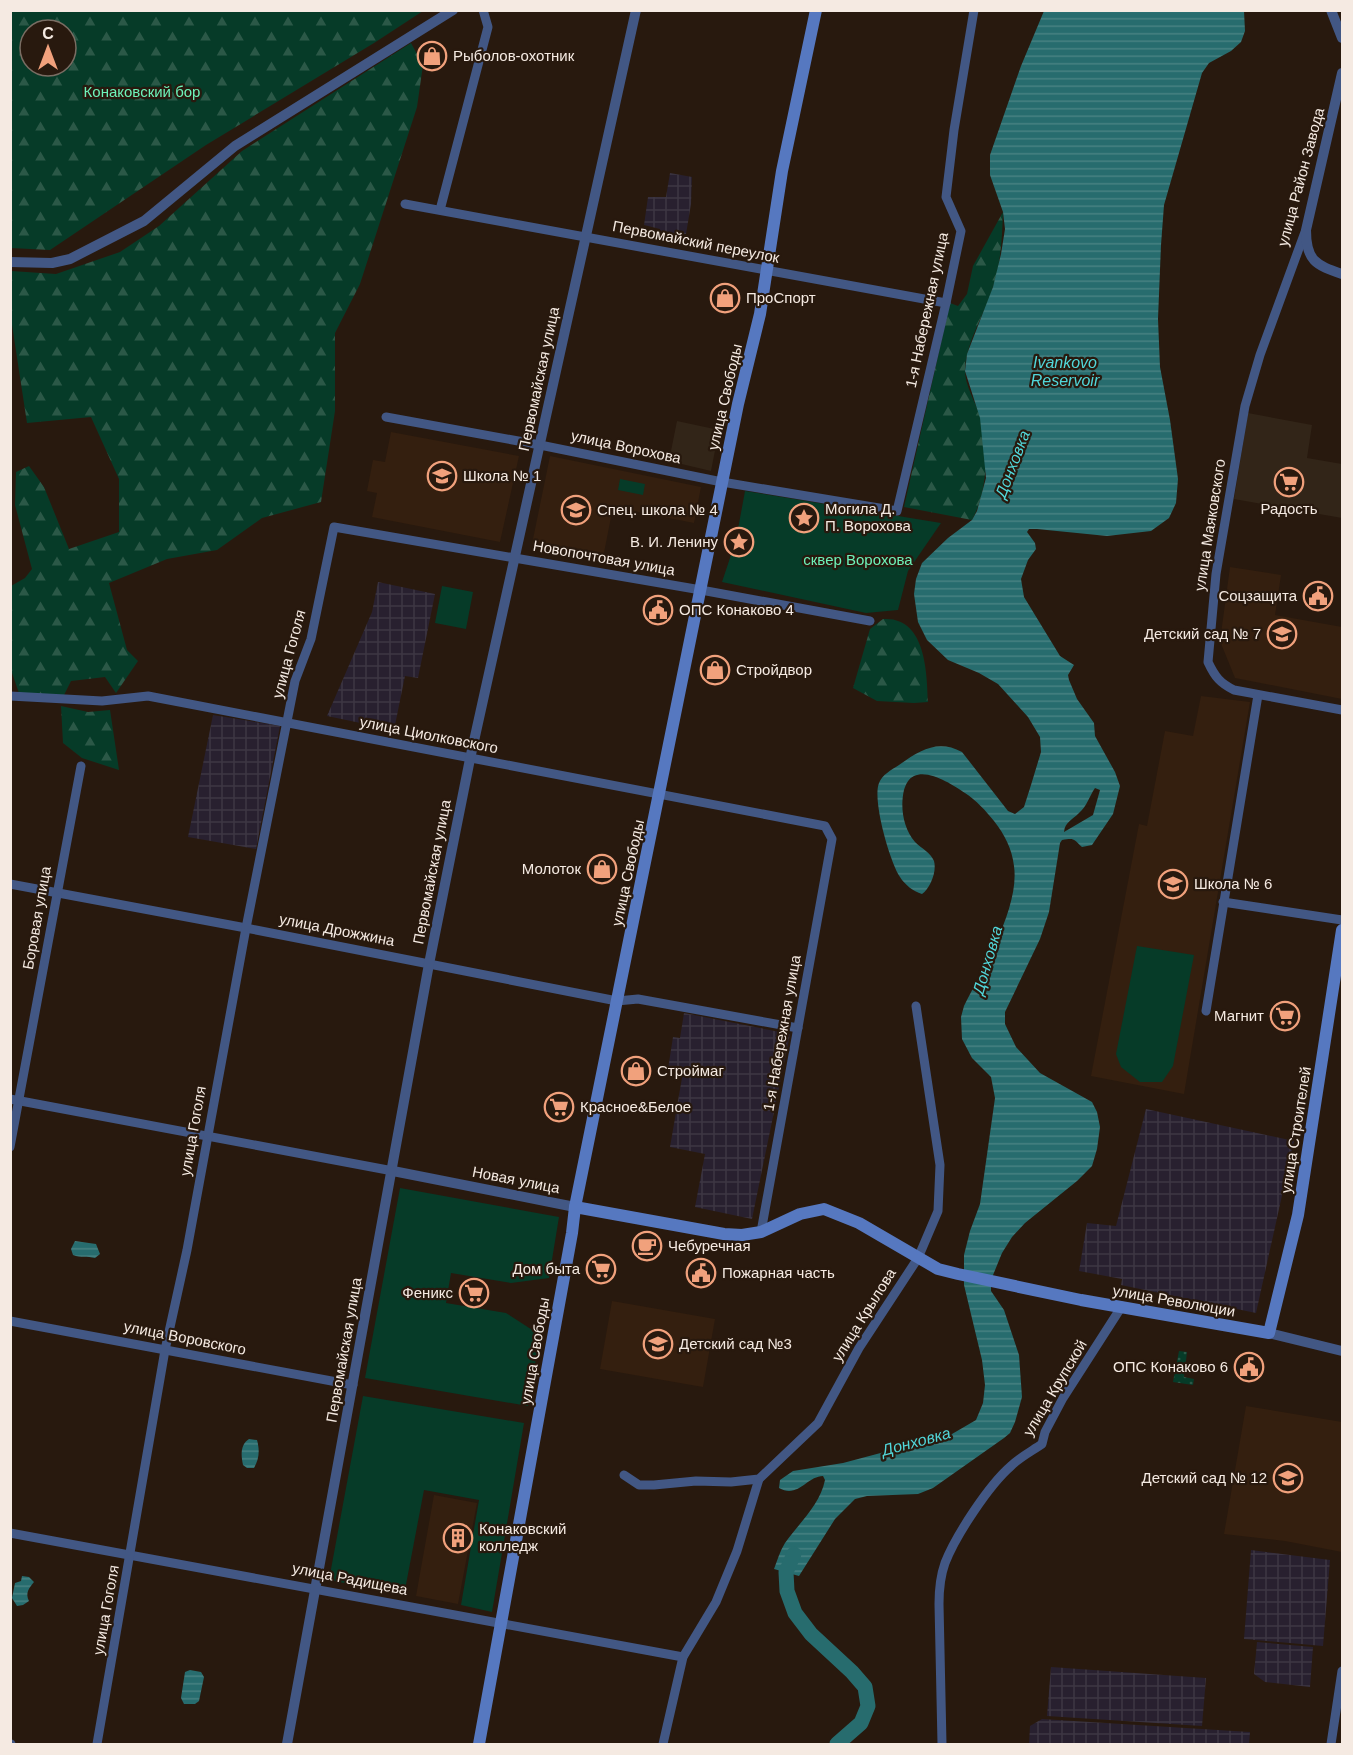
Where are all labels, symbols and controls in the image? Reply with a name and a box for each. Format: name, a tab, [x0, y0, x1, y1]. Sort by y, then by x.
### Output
north arrow	[18, 18, 78, 78]
text: С	[42, 25, 54, 42]
shop icon: Рыболов-охотник	[416, 40, 448, 72]
place label: Рыболов-охотник	[453, 47, 575, 64]
park label: Конаковский бор	[84, 83, 200, 100]
street label: улица Район Завода	[1274, 105, 1327, 248]
street label: Первомайский переулок	[611, 217, 781, 266]
street label: 1-я Набережная улица	[902, 230, 951, 389]
shop icon: ПроСпорт	[709, 282, 741, 314]
place label: ПроСпорт	[746, 289, 816, 306]
street label: Первомайская улица	[515, 305, 562, 453]
street label: улица Свободы	[704, 342, 745, 452]
water label: Ivankovo Reservoir	[1031, 354, 1100, 389]
street label: улица Ворохова	[570, 427, 683, 467]
water label: Донховка	[991, 428, 1033, 502]
street label: улица Маяковского	[1191, 458, 1228, 592]
school or university icon: Школа № 1	[426, 460, 458, 492]
supermarket icon: Радость	[1273, 466, 1305, 498]
place label: Школа № 1	[463, 467, 541, 484]
school or university icon: Спец. школа № 4	[560, 494, 592, 526]
place label: Могила Д. П. Ворохова	[825, 500, 911, 534]
place label: Радость	[1260, 500, 1318, 517]
place label: Спец. школа № 4	[597, 501, 718, 518]
place icon: Могила Д. П. Ворохова	[788, 502, 820, 534]
place icon: В. И. Ленину	[723, 526, 755, 558]
place label: В. И. Ленину	[630, 533, 718, 550]
street label: Новопочтовая улица	[532, 537, 677, 578]
park label: сквер Ворохова	[803, 551, 913, 568]
public building icon: Соцзащита	[1302, 580, 1334, 612]
place label: Соцзащита	[1218, 587, 1298, 604]
public building icon: ОПС Конаково 4	[642, 594, 674, 626]
place label: ОПС Конаково 4	[679, 601, 794, 618]
street label: улица Гоголя	[269, 608, 308, 700]
school or university icon: Детский сад № 7	[1266, 618, 1298, 650]
place label: Детский сад № 7	[1144, 625, 1261, 642]
shop icon: Стройдвор	[699, 654, 731, 686]
place label: Стройдвор	[736, 661, 812, 678]
street label: улица Циолковского	[358, 713, 500, 756]
street label: Первомайская улица	[409, 798, 454, 946]
street label: улица Свободы	[608, 818, 647, 928]
shop icon: Молоток	[586, 853, 618, 885]
place label: Молоток	[522, 860, 581, 877]
street label: Боровая улица	[19, 864, 54, 971]
school or university icon: Школа № 6	[1157, 868, 1189, 900]
place label: Школа № 6	[1194, 875, 1272, 892]
street label: улица Дрожжина	[278, 910, 397, 949]
water label: Донховка	[969, 924, 1005, 998]
street label: 1-я Набережная улица	[759, 953, 804, 1112]
supermarket icon: Магнит	[1269, 1000, 1301, 1032]
place label: Магнит	[1214, 1007, 1264, 1024]
shop icon: Строймаг	[620, 1055, 652, 1087]
place label: Строймаг	[657, 1062, 724, 1079]
street label: улица Строителей	[1277, 1065, 1314, 1195]
street label: улица Гоголя	[176, 1085, 209, 1177]
supermarket icon: Красное&Белое	[543, 1091, 575, 1123]
place label: Красное&Белое	[580, 1098, 691, 1115]
street label: Новая улица	[471, 1163, 562, 1196]
cafe icon: Чебуречная	[631, 1230, 663, 1262]
place label: Чебуречная	[668, 1237, 751, 1254]
supermarket icon: Дом быта	[585, 1253, 617, 1285]
public building icon: Пожарная часть	[685, 1257, 717, 1289]
place label: Дом быта	[512, 1260, 581, 1277]
place label: Пожарная часть	[722, 1264, 835, 1281]
street label: улица Крылова	[828, 1264, 899, 1364]
street label: Первомайская улица	[322, 1275, 365, 1424]
supermarket icon: Феникс	[458, 1277, 490, 1309]
street label: улица Революции	[1111, 1281, 1237, 1320]
place label: Феникс	[402, 1284, 453, 1301]
street label: улица Свободы	[517, 1296, 552, 1406]
street label: улица Воровского	[122, 1317, 248, 1358]
school or university icon: Детский сад №3	[642, 1328, 674, 1360]
place label: Детский сад №3	[679, 1335, 792, 1352]
street label: улица Крупской	[1019, 1337, 1090, 1439]
public building icon: ОПС Конаково 6	[1233, 1351, 1265, 1383]
place label: ОПС Конаково 6	[1113, 1358, 1228, 1375]
water label: Донховка	[878, 1424, 952, 1459]
school or university icon: Детский сад № 12	[1272, 1462, 1304, 1494]
place label: Детский сад № 12	[1142, 1469, 1267, 1486]
place label: Конаковский колледж	[479, 1520, 566, 1554]
building icon: Конаковский колледж	[442, 1522, 474, 1554]
street label: улица Радищева	[291, 1559, 410, 1598]
street label: улица Гоголя	[89, 1564, 122, 1656]

